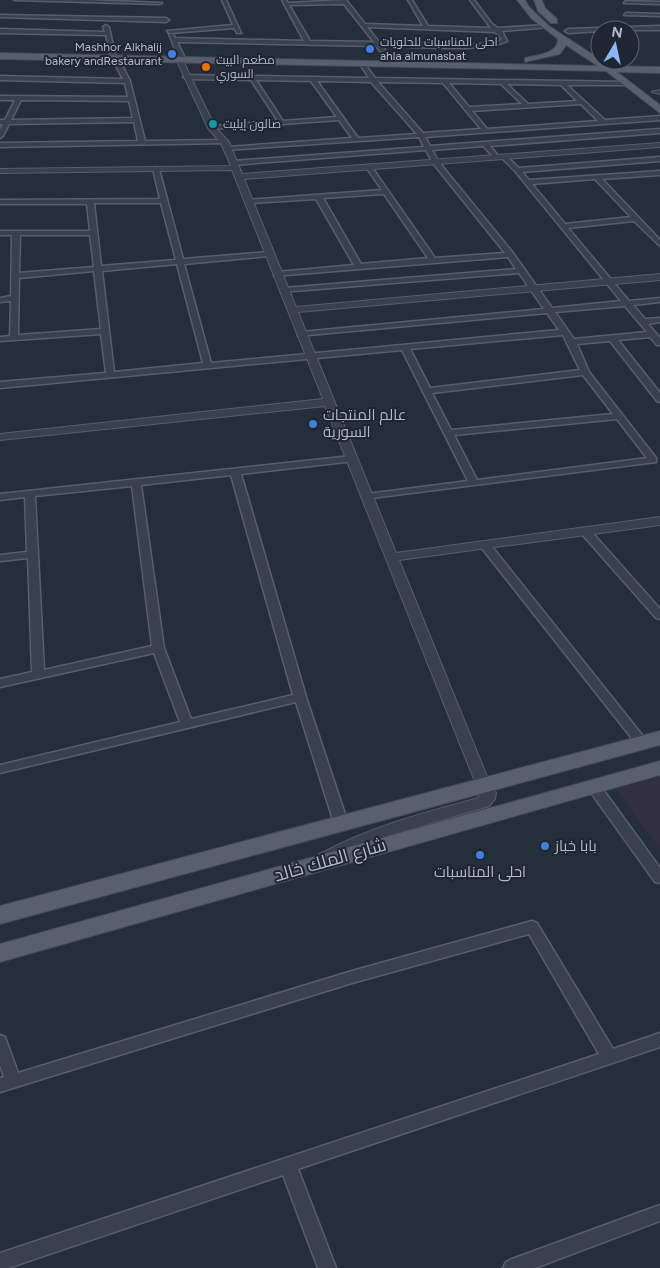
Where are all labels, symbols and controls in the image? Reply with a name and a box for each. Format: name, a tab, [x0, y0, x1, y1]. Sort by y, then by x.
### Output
north arrow	[590, 20, 640, 70]
text: N	[610, 23, 624, 42]
place label: احلى المناسبات للحلويات ahla almunasbat	[380, 35, 498, 63]
place label: Mashhor Alkhalij bakery andRestaurant	[45, 40, 162, 68]
marker: احلى المناسبات للحلويات ahla almunasbat	[364, 43, 376, 55]
marker: Mashhor Alkhalij bakery andRestaurant	[166, 48, 178, 60]
place label: مطعم البيت السوري	[216, 53, 275, 84]
marker: مطعم البيت السوري	[200, 61, 212, 73]
place label: صالون إيليت	[223, 117, 281, 131]
marker: صالون إيليت	[207, 118, 219, 130]
place label: عالم المنتجات السورية	[323, 406, 406, 441]
marker: عالم المنتجات السورية	[307, 418, 319, 430]
street label: شارع الملك خالد	[271, 833, 389, 887]
place label: بابا خباز	[554, 837, 597, 855]
marker: بابا خباز	[539, 840, 551, 852]
marker: احلى المناسبات	[474, 849, 486, 861]
place label: احلى المناسبات	[434, 863, 526, 882]

